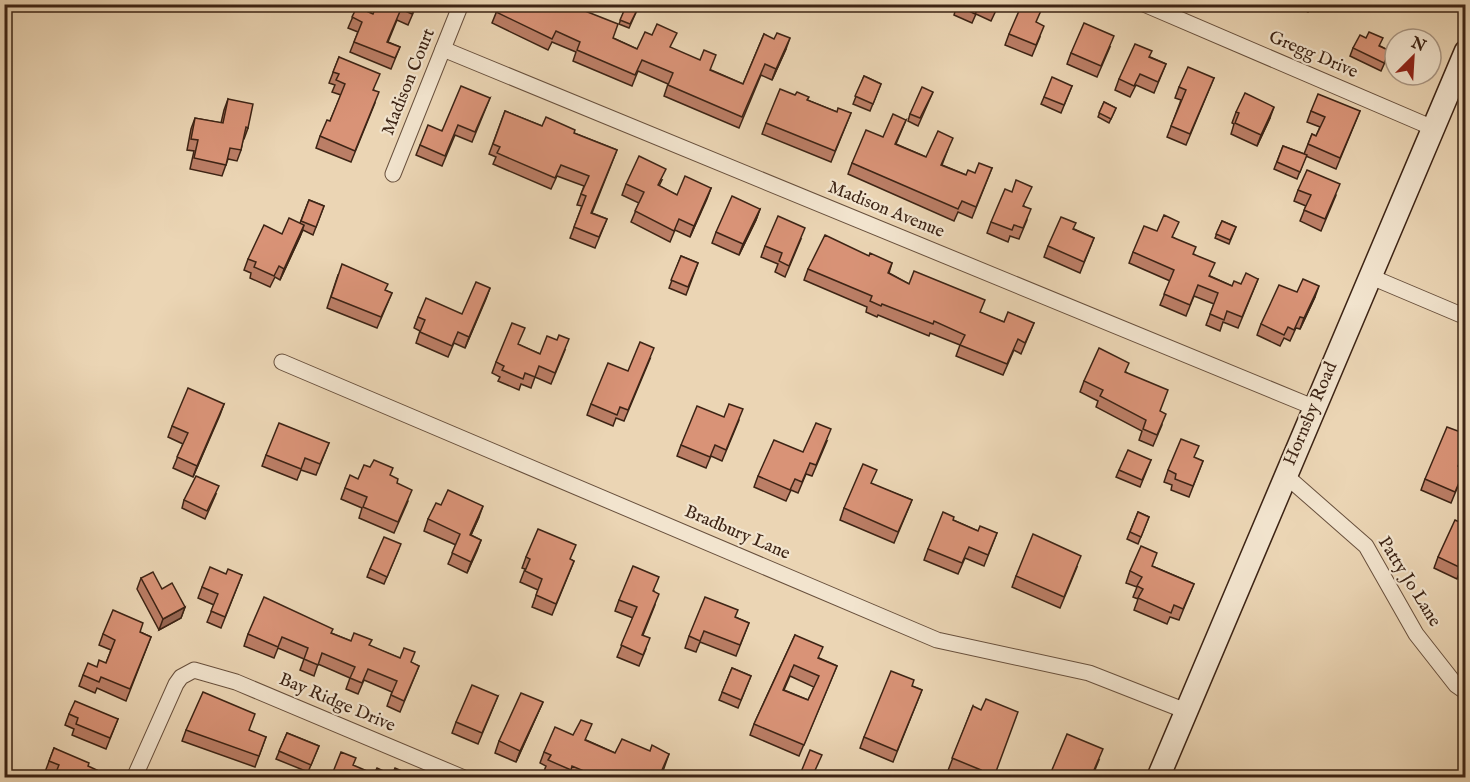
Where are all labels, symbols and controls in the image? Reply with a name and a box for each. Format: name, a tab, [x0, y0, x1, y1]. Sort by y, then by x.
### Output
street label: Madison Court	[377, 25, 441, 139]
street label: Gregg Drive	[1265, 26, 1361, 84]
north arrow	[1383, 27, 1443, 87]
text: N	[1407, 33, 1429, 57]
street label: Madison Avenue	[824, 176, 948, 244]
street label: Hornsby Road	[1279, 358, 1343, 469]
street label: Bradbury Lane	[681, 500, 793, 566]
street label: Patty Jo Lane	[1372, 533, 1446, 631]
street label: Bay Ridge Drive	[275, 668, 399, 738]

